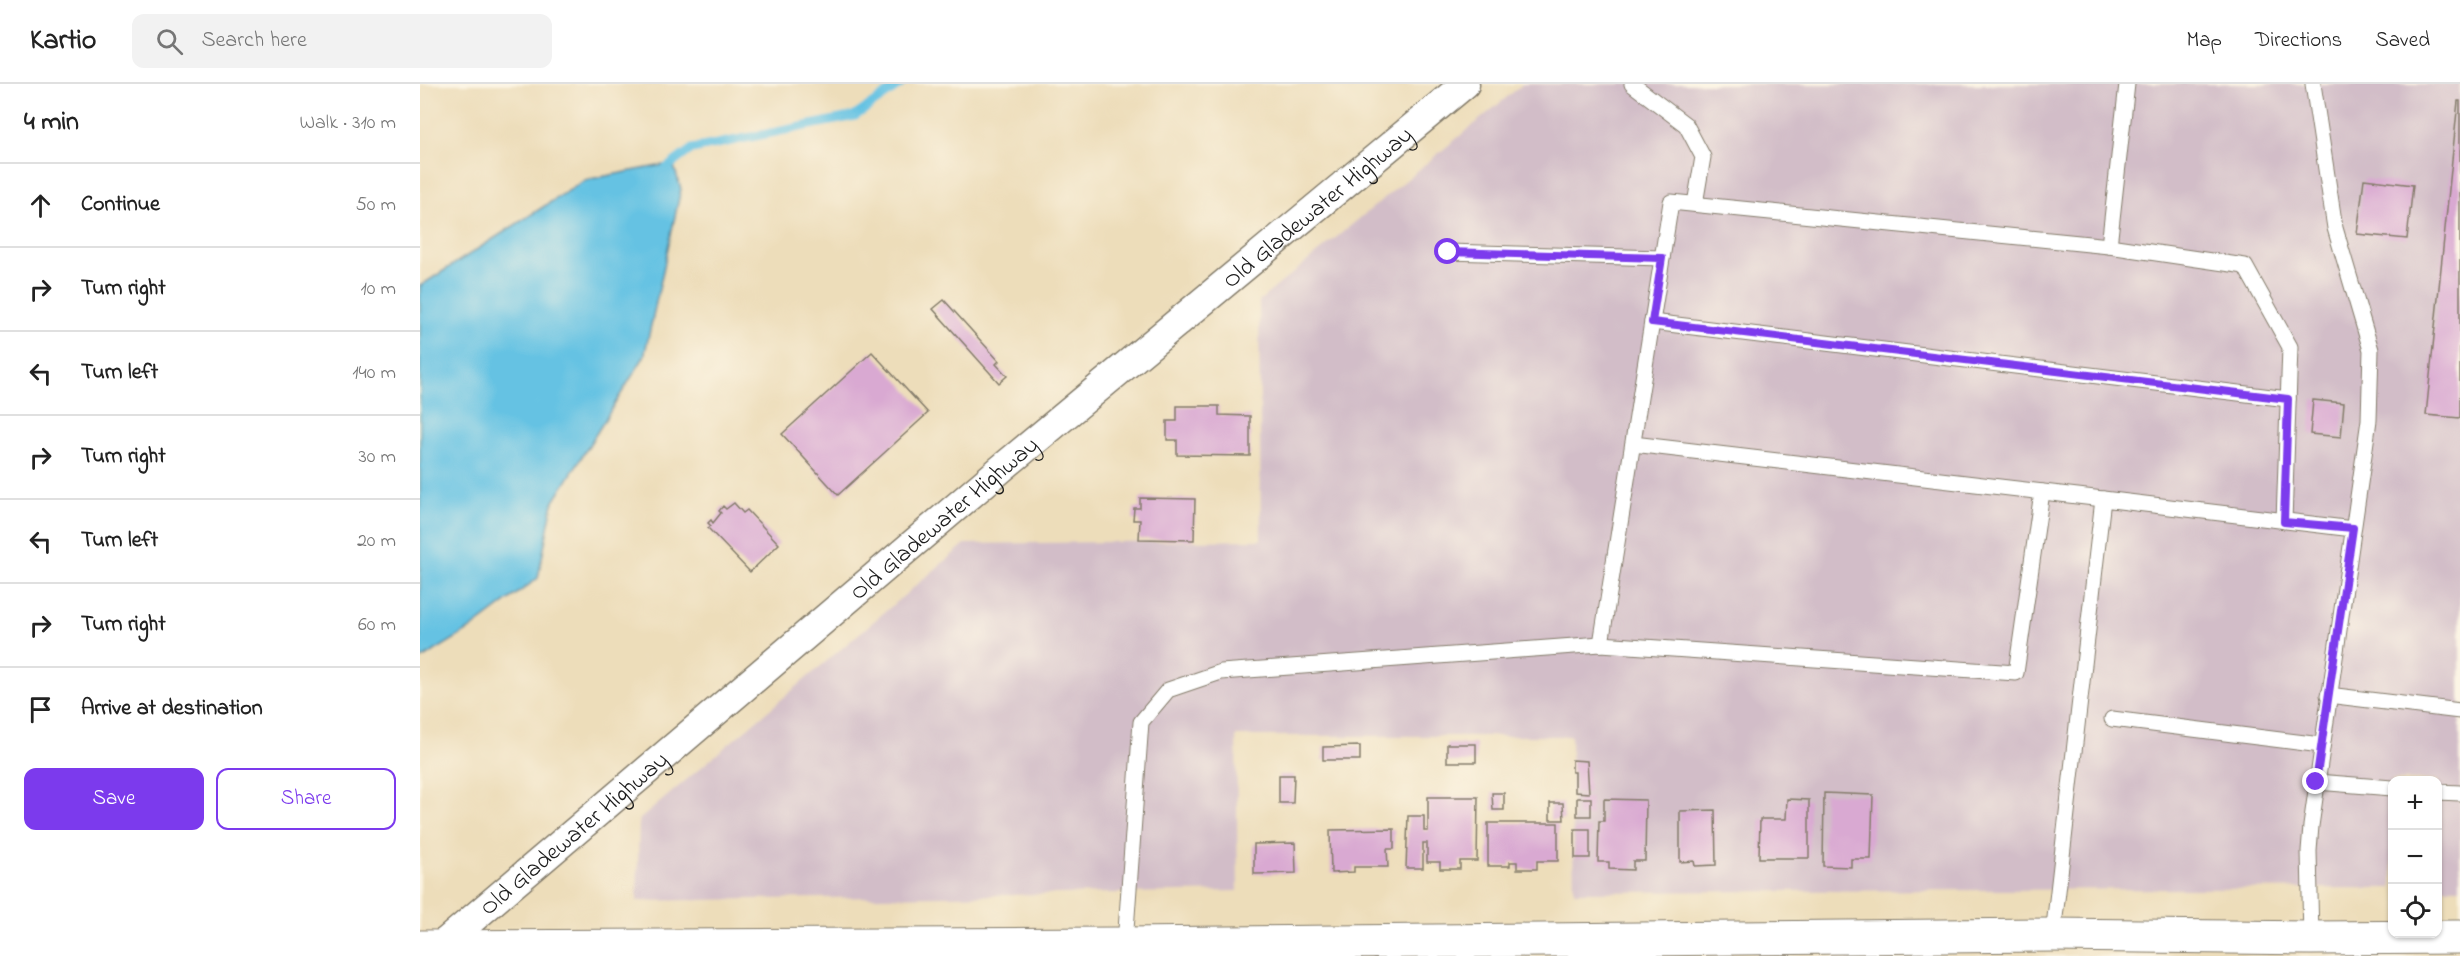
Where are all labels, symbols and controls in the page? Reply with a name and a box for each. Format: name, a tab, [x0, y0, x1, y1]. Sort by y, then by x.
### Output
search box	[132, 14, 552, 68]
text: Kartio	[30, 21, 96, 62]
icon: search	[153, 25, 186, 58]
text: Search here	[201, 25, 307, 57]
text: Map	[2186, 26, 2222, 56]
text: Directions	[2255, 26, 2342, 56]
text: Saved	[2375, 26, 2430, 56]
text: 4 min	[24, 104, 79, 142]
text: Walk · 310 m	[300, 109, 396, 138]
street label: Old Gladewater Highway	[1216, 119, 1422, 298]
icon: ahead	[24, 189, 57, 222]
text: Continue	[81, 189, 160, 221]
text: 50 m	[355, 191, 396, 220]
route start	[1434, 238, 1460, 264]
icon: right	[24, 273, 57, 306]
text: Turn right	[81, 273, 166, 305]
text: 10 m	[360, 275, 396, 304]
icon: left	[24, 357, 57, 390]
text: Turn left	[81, 357, 158, 389]
text: 140 m	[352, 359, 396, 388]
street label: Old Gladewater Highway	[843, 429, 1048, 610]
icon: right	[24, 441, 57, 474]
text: Turn right	[81, 441, 166, 473]
text: 30 m	[359, 443, 396, 472]
icon: left	[24, 525, 57, 558]
text: Turn left	[81, 525, 158, 557]
text: 20 m	[357, 527, 396, 556]
icon: right	[24, 609, 57, 642]
text: Turn right	[81, 609, 166, 641]
text: 60 m	[358, 611, 396, 640]
icon: arrive	[24, 693, 57, 726]
text: Arrive at destination	[81, 693, 263, 725]
street label: Old Gladewater Highway	[473, 744, 678, 925]
button: Save	[24, 768, 204, 830]
button: Share	[216, 768, 396, 830]
route end	[2302, 768, 2328, 794]
map controls	[2388, 776, 2442, 938]
button: +	[2388, 776, 2442, 830]
button: −	[2388, 830, 2442, 884]
button: locate	[2388, 884, 2442, 938]

